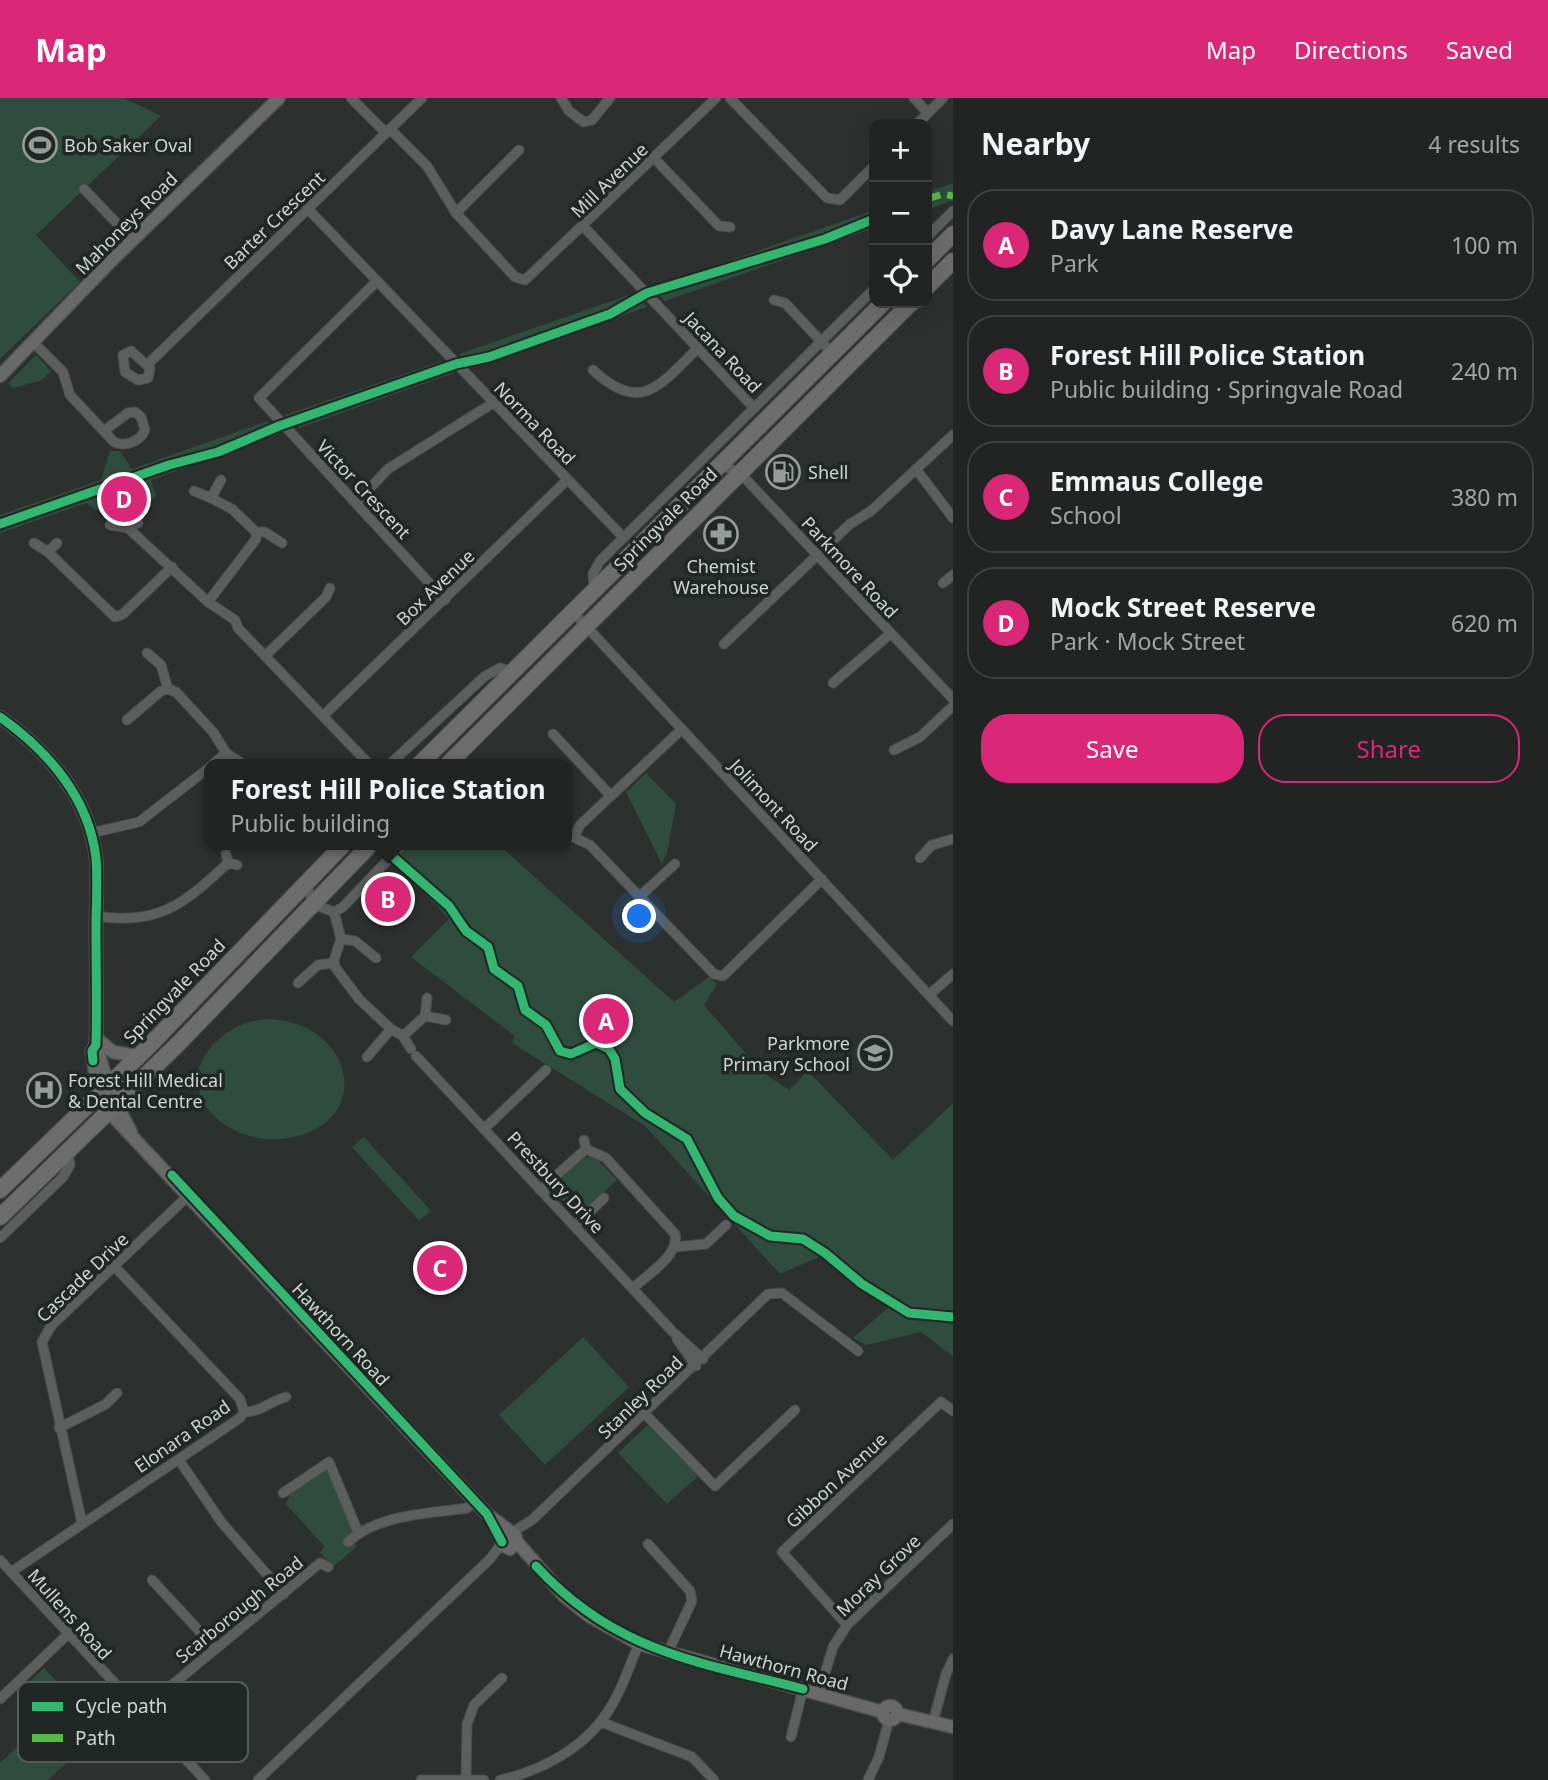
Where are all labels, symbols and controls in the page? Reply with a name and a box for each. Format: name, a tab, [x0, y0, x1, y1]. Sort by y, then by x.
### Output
text: Map	[35, 27, 107, 72]
text: Map	[1206, 33, 1256, 66]
text: Directions	[1294, 33, 1408, 66]
text: Saved	[1446, 33, 1513, 66]
map controls	[869, 119, 932, 308]
button: +	[869, 119, 932, 182]
text: Nearby	[981, 123, 1090, 164]
sports icon: Bob Saker Oval	[21, 126, 59, 164]
text: 4 results	[1428, 128, 1520, 160]
place label: Bob Saker Oval	[64, 133, 192, 157]
street label: Mill Avenue	[565, 137, 653, 223]
street label: Barter Crescent	[218, 165, 330, 274]
street label: Mahoneys Road	[70, 167, 182, 279]
button: −	[869, 182, 932, 245]
text: Davy Lane Reserve	[1050, 211, 1294, 247]
text: A	[998, 229, 1014, 261]
text: 100 m	[1451, 229, 1518, 261]
button: locate	[869, 245, 932, 308]
text: Park	[1050, 247, 1099, 279]
street label: Jacana Road	[678, 305, 767, 398]
text: Forest Hill Police Station	[1050, 337, 1365, 373]
text: B	[998, 355, 1014, 387]
text: 240 m	[1451, 355, 1518, 387]
text: Public building · Springvale Road	[1050, 373, 1403, 405]
street label: Norma Road	[489, 376, 581, 470]
street label: Victor Crescent	[312, 434, 416, 544]
fuel station icon: Shell	[764, 453, 802, 491]
place label: Shell	[808, 460, 848, 484]
street label: Springvale Road	[608, 462, 722, 576]
text: Emmaus College	[1050, 463, 1263, 499]
pin: D	[101, 473, 147, 525]
text: C	[999, 481, 1013, 513]
text: 380 m	[1451, 481, 1518, 513]
text: School	[1050, 499, 1122, 531]
street label: Parkmore Road	[797, 511, 903, 623]
pharmacy icon: Chemist Warehouse	[702, 515, 740, 553]
street label: Box Avenue	[391, 544, 479, 630]
place label: Chemist Warehouse	[673, 554, 769, 599]
text: Mock Street Reserve	[1050, 589, 1316, 625]
text: D	[998, 607, 1014, 639]
text: 620 m	[1451, 607, 1518, 639]
text: Park · Mock Street	[1050, 625, 1245, 657]
button: Save	[981, 714, 1244, 783]
button: Share	[1258, 714, 1520, 783]
street label: Jolimont Road	[723, 752, 823, 856]
popup	[204, 759, 572, 850]
text: Forest Hill Police Station	[230, 771, 546, 807]
text: Public building	[230, 807, 390, 839]
pin: B	[365, 873, 411, 925]
your location	[622, 899, 656, 933]
street label: Springvale Road	[118, 933, 230, 1049]
pin: A	[583, 995, 629, 1047]
place label: Parkmore Primary School	[723, 1031, 850, 1076]
school or university icon: Parkmore Primary School	[856, 1034, 894, 1072]
place label: Forest Hill Medical & Dental Centre	[68, 1068, 223, 1113]
hospital icon: Forest Hill Medical & Dental Centre	[25, 1071, 63, 1109]
street label: Prestbury Drive	[502, 1126, 610, 1238]
street label: Cascade Drive	[31, 1227, 133, 1327]
pin: C	[417, 1242, 463, 1294]
street label: Hawthorn Road	[287, 1277, 395, 1391]
street label: Stanley Road	[592, 1350, 688, 1444]
street label: Elonara Road	[129, 1394, 235, 1478]
street label: Gibbon Avenue	[780, 1427, 892, 1533]
street label: Moray Grove	[831, 1529, 925, 1621]
street label: Scarborough Road	[170, 1550, 308, 1668]
street label: Mullens Road	[23, 1563, 117, 1665]
street label: Hawthorn Road	[717, 1638, 851, 1696]
legend	[18, 1682, 248, 1762]
text: Cycle path	[75, 1693, 167, 1719]
text: Path	[75, 1725, 116, 1751]

